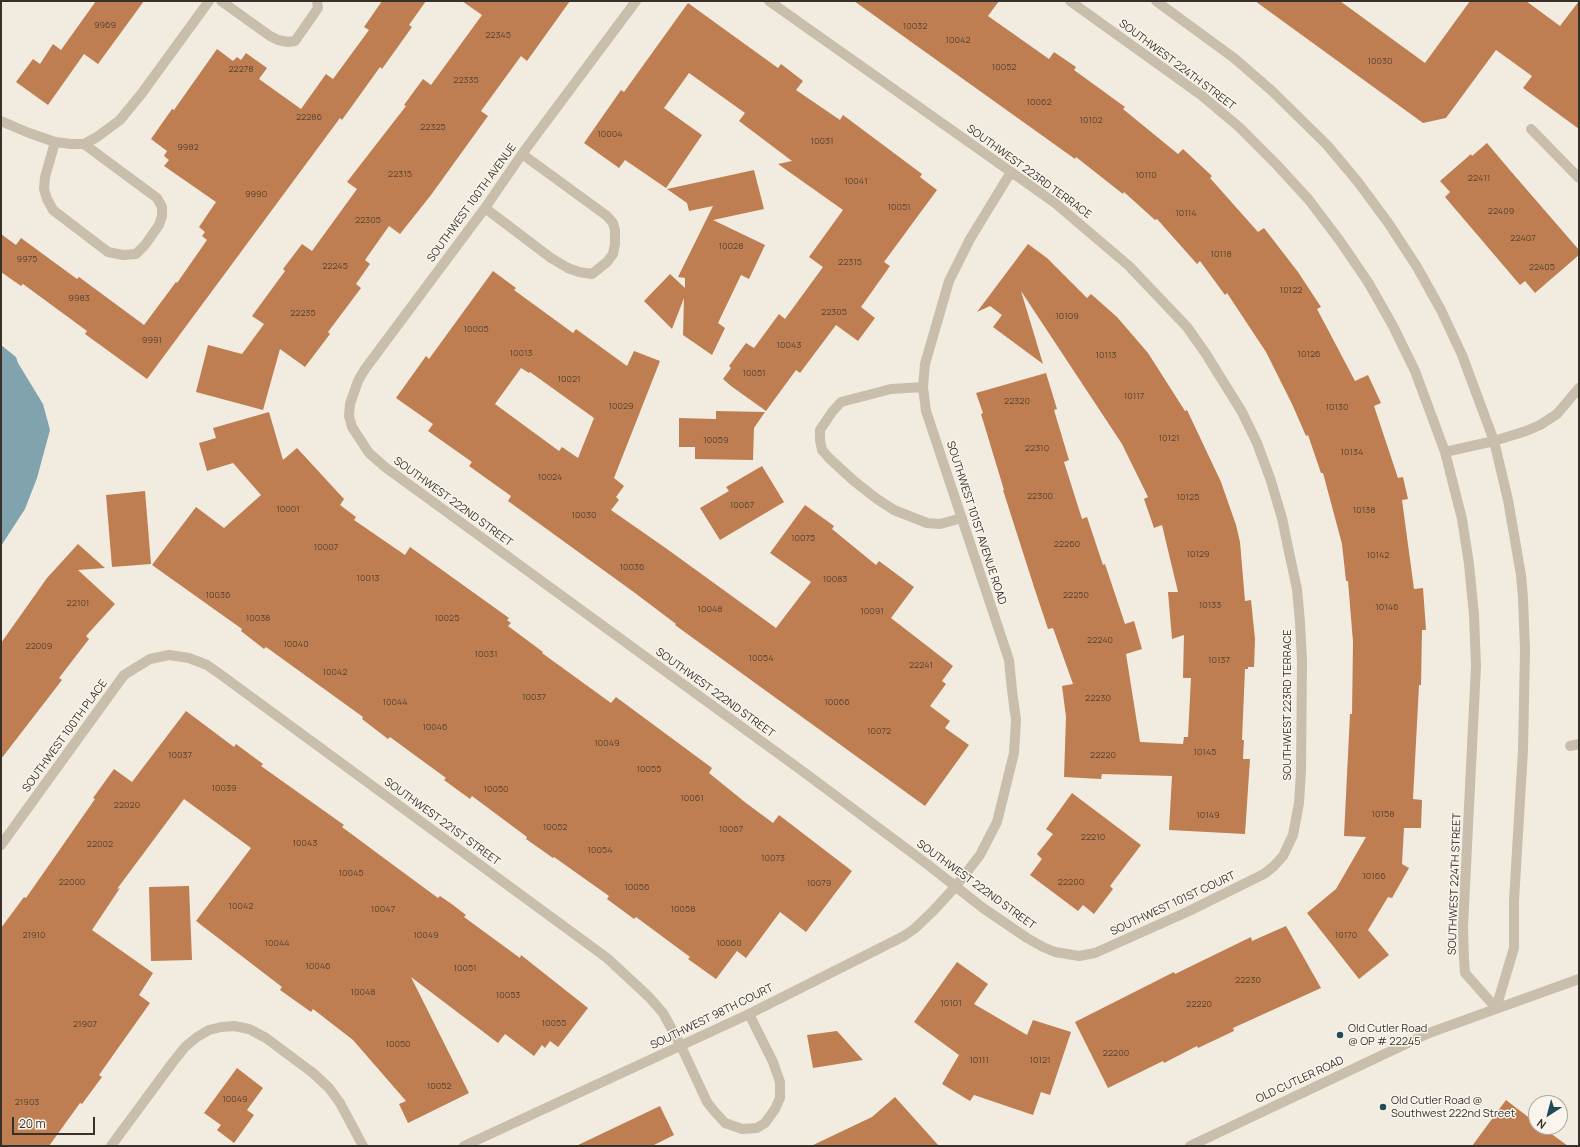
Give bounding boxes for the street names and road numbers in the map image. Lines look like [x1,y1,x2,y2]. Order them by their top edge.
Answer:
street label: SOUTHWEST 224TH STREET [1116,17,1238,113]
street label: SOUTHWEST 223RD TERRACE [964,122,1094,222]
street label: SOUTHWEST 100TH AVENUE [425,141,519,265]
street label: SOUTHWEST 101ST AVENUE ROAD [943,440,1009,606]
street label: SOUTHWEST 222ND STREET [391,454,515,550]
street label: SOUTHWEST 223RD TERRACE [1281,629,1295,781]
street label: SOUTHWEST 222ND STREET [653,645,777,741]
street label: SOUTHWEST 100TH PLACE [20,677,110,795]
street label: SOUTHWEST 221ST STREET [381,775,503,869]
street label: SOUTHWEST 224TH STREET [1446,813,1464,955]
street label: SOUTHWEST 222ND STREET [914,837,1038,933]
street label: SOUTHWEST 101ST COURT [1108,869,1238,939]
street label: SOUTHWEST 98TH COURT [648,981,776,1053]
street label: OLD CUTLER ROAD [1254,1054,1346,1106]

